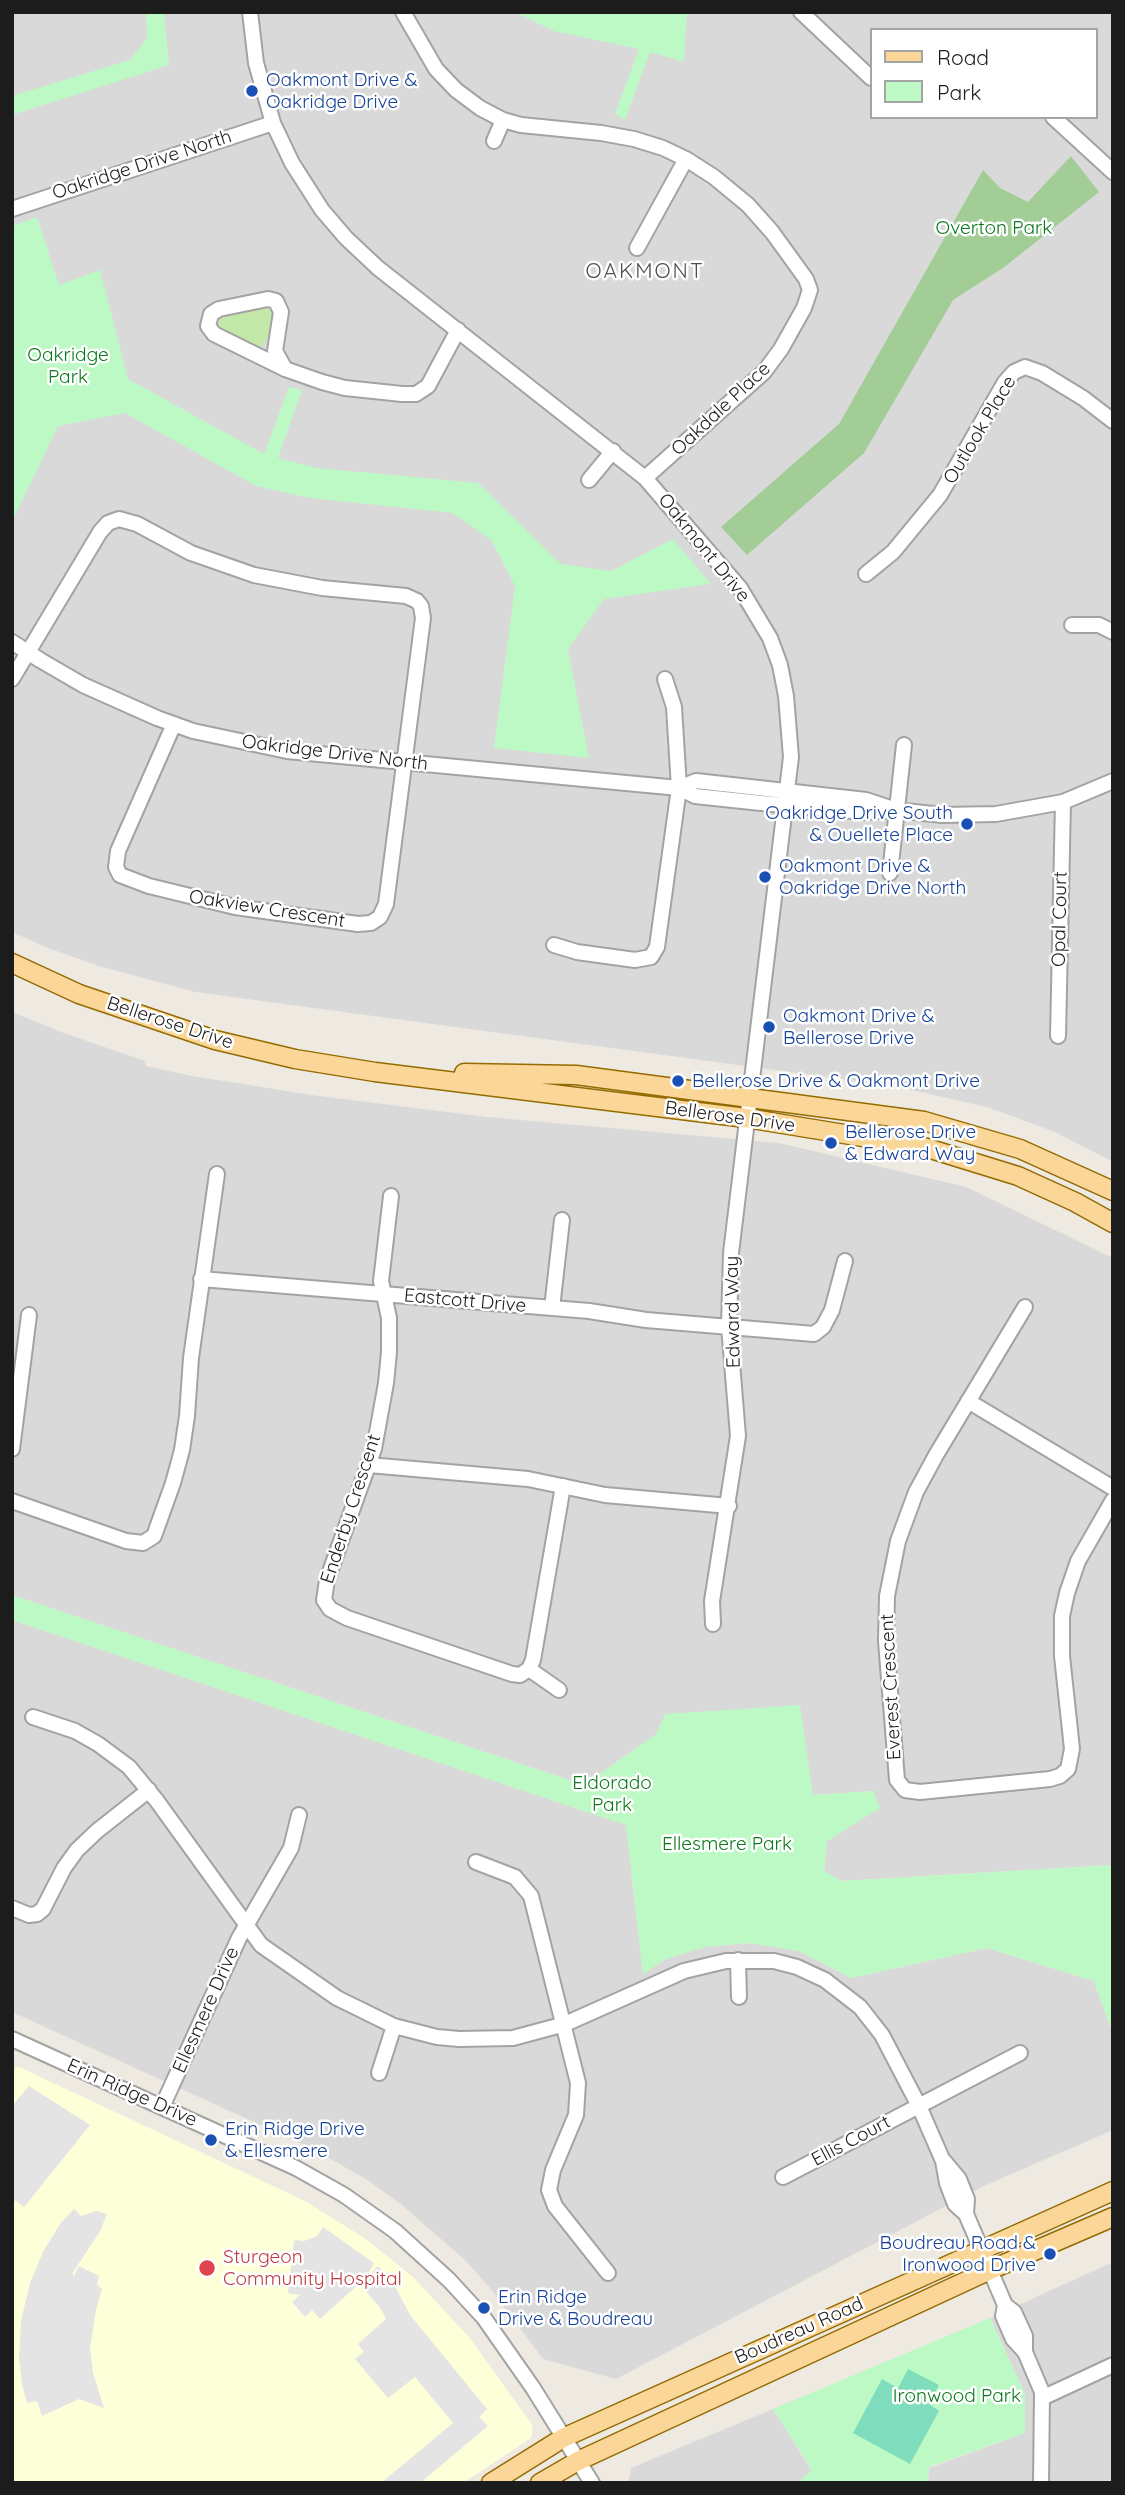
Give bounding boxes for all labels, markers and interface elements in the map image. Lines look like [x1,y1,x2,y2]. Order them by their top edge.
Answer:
legend [870,28,1097,119]
text: Road [937,44,989,70]
place label: Oakmont Drive & Oakridge Drive [266,69,417,113]
text: Park [937,79,981,105]
marker: Oakmont Drive & Oakridge Drive [244,83,260,99]
street label: Oakridge Drive North [49,125,235,205]
park label: Overton Park [936,217,1052,239]
district label: OAKMONT [586,259,704,285]
park label: Oakridge Park [27,344,109,388]
street label: Oakdale Place [667,357,775,461]
street label: Outlook Place [939,372,1021,488]
street label: Oakmont Drive [653,489,755,607]
street label: Oakridge Drive North [241,730,429,776]
place label: Oakridge Drive South & Ouellete Place [765,802,953,846]
marker: Oakridge Drive South & Ouellete Place [959,816,975,832]
place label: Oakmont Drive & Oakridge Drive North [779,855,966,899]
marker: Oakmont Drive & Oakridge Drive North [757,869,773,885]
street label: Opal Court [1048,871,1072,967]
street label: Oakview Crescent [187,885,347,933]
street label: Bellerose Drive [104,992,236,1054]
place label: Oakmont Drive & Bellerose Drive [783,1005,934,1049]
marker: Oakmont Drive & Bellerose Drive [761,1019,777,1035]
place label: Bellerose Drive & Oakmont Drive [692,1070,980,1092]
marker: Bellerose Drive & Oakmont Drive [670,1073,686,1089]
street label: Bellerose Drive [663,1097,797,1137]
place label: Bellerose Drive & Edward Way [845,1121,976,1165]
marker: Bellerose Drive & Edward Way [823,1135,839,1151]
street label: Edward Way [721,1256,745,1368]
street label: Eastcott Drive [403,1284,527,1318]
street label: Enderby Crescent [316,1431,386,1587]
street label: Everest Crescent [876,1613,906,1761]
park label: Eldorado Park [572,1772,652,1816]
park label: Ellesmere Park [662,1833,792,1855]
street label: Ellesmere Drive [168,1943,244,2077]
street label: Erin Ridge Drive [64,2054,200,2132]
street label: Ellis Court [808,2111,894,2171]
place label: Erin Ridge Drive & Ellesmere [225,2118,365,2162]
marker: Erin Ridge Drive & Ellesmere [203,2132,219,2148]
place label: Boudreau Road & Ironwood Drive [880,2232,1036,2276]
place label: Sturgeon Community Hospital [223,2246,402,2290]
marker: Boudreau Road & Ironwood Drive [1042,2246,1058,2262]
marker: Sturgeon Community Hospital [197,2258,217,2278]
place label: Erin Ridge Drive & Boudreau [498,2286,653,2330]
street label: Boudreau Road [731,2292,867,2370]
marker: Erin Ridge Drive & Boudreau [476,2300,492,2316]
park label: Ironwood Park [893,2385,1021,2407]

